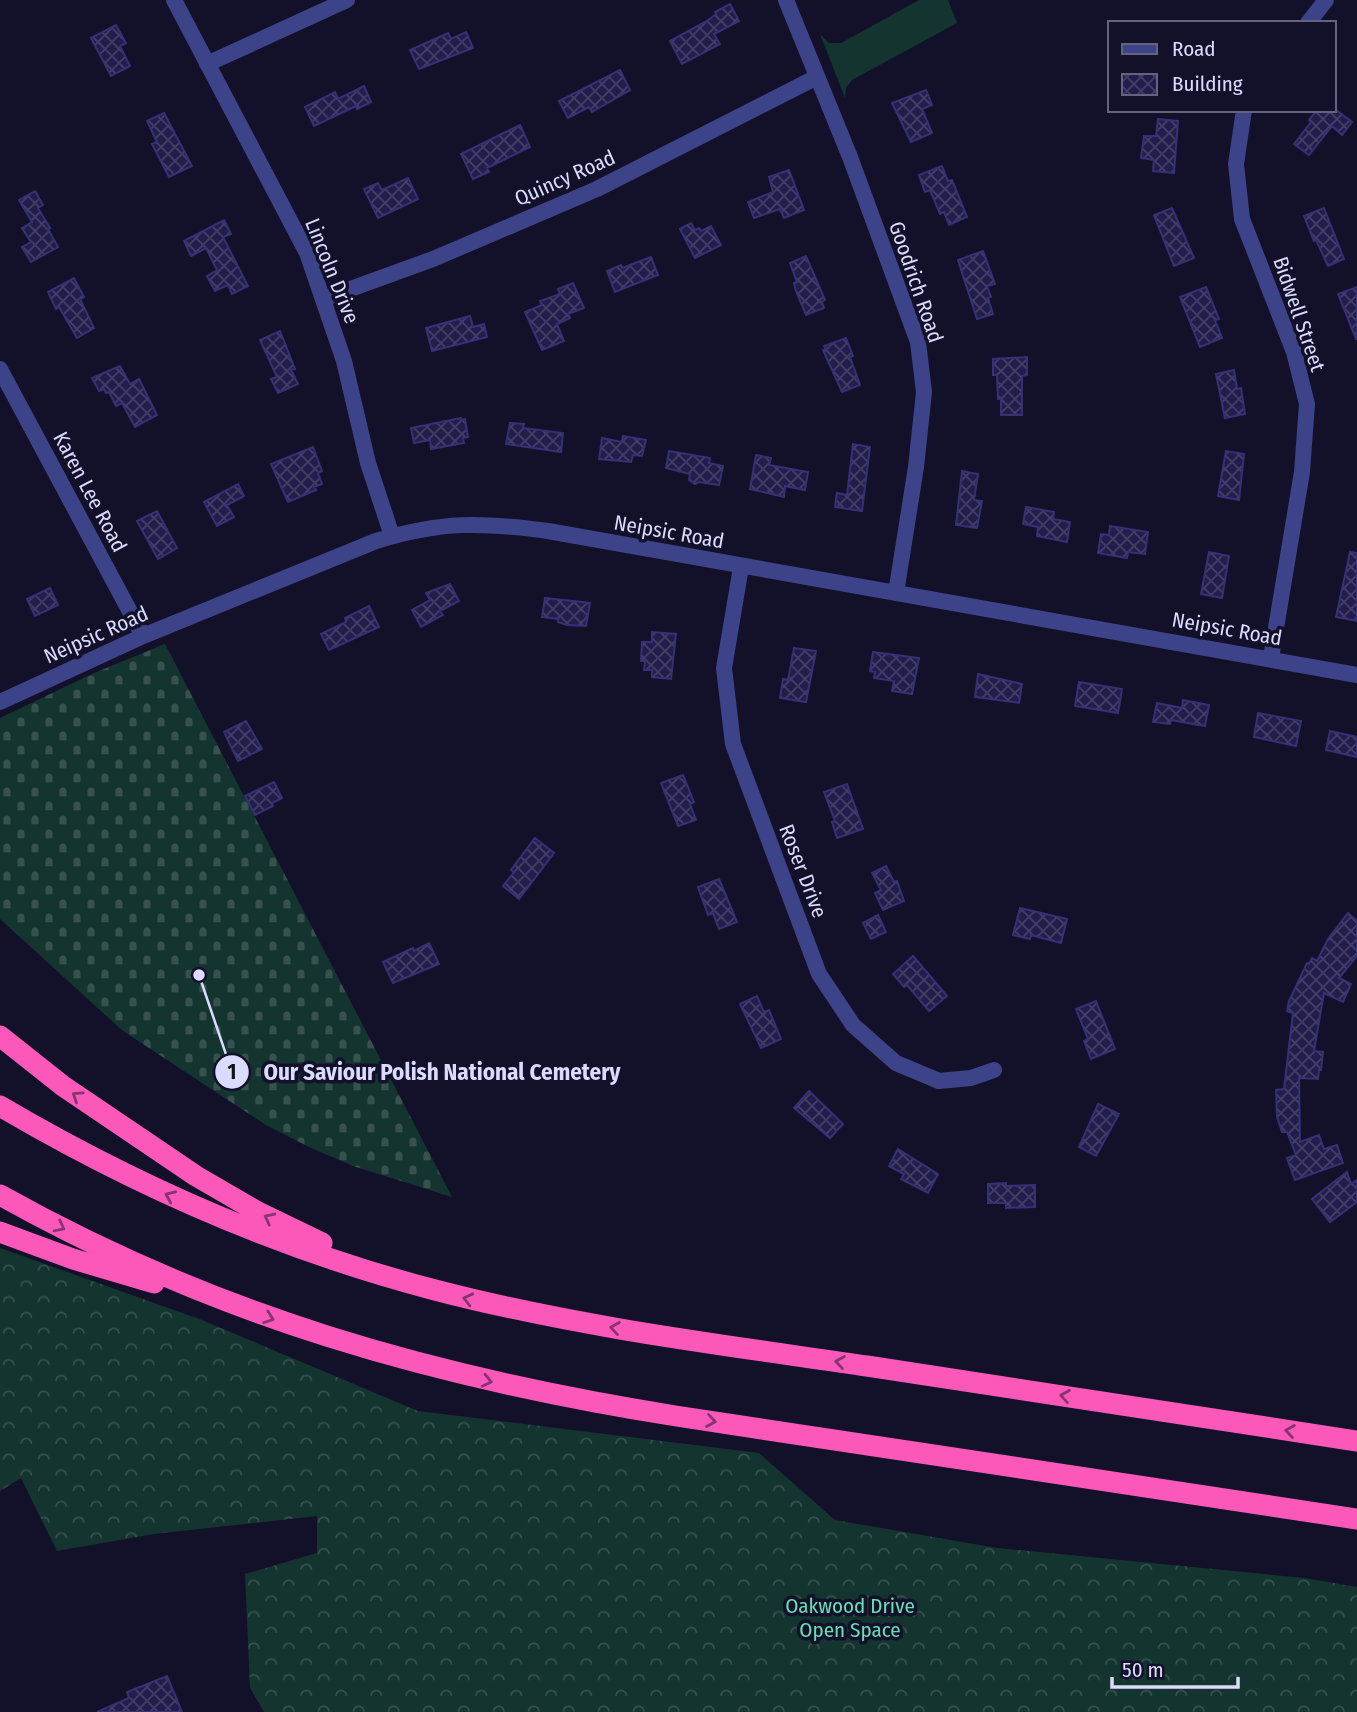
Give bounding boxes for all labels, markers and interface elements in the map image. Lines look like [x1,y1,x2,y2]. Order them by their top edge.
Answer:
legend [1108,21,1336,112]
text: Road [1172,36,1216,62]
text: Building [1172,71,1243,97]
street label: Quincy Road [511,144,619,212]
street label: Lincoln Drive [299,215,365,327]
street label: Goodrich Road [883,218,949,346]
street label: Bidwell Street [1267,253,1331,375]
street label: Karen Lee Road [47,427,133,557]
street label: Neipsic Road [612,510,726,554]
street label: Neipsic Road [40,600,152,670]
street label: Neipsic Road [1170,607,1284,651]
street label: Roser Drive [773,820,833,922]
callout: Our Saviour Polish National Cemetery [215,1050,635,1094]
text: Our Saviour Polish National Cemetery [263,1058,622,1086]
text: 1 [228,1059,236,1085]
one-way arrow [72,1092,85,1104]
one-way arrow [165,1190,177,1204]
one-way arrow [264,1212,276,1226]
one-way arrow [53,1219,65,1233]
one-way arrow [462,1293,474,1307]
one-way arrow [262,1309,274,1323]
one-way arrow [609,1321,621,1336]
one-way arrow [834,1355,846,1370]
one-way arrow [481,1373,493,1387]
one-way arrow [1059,1389,1070,1404]
one-way arrow [705,1413,717,1428]
one-way arrow [1284,1423,1295,1438]
park label: Oakwood Drive Open Space [785,1593,915,1643]
scale bar [1112,1646,1238,1690]
text: 50 m [1122,1657,1164,1683]

